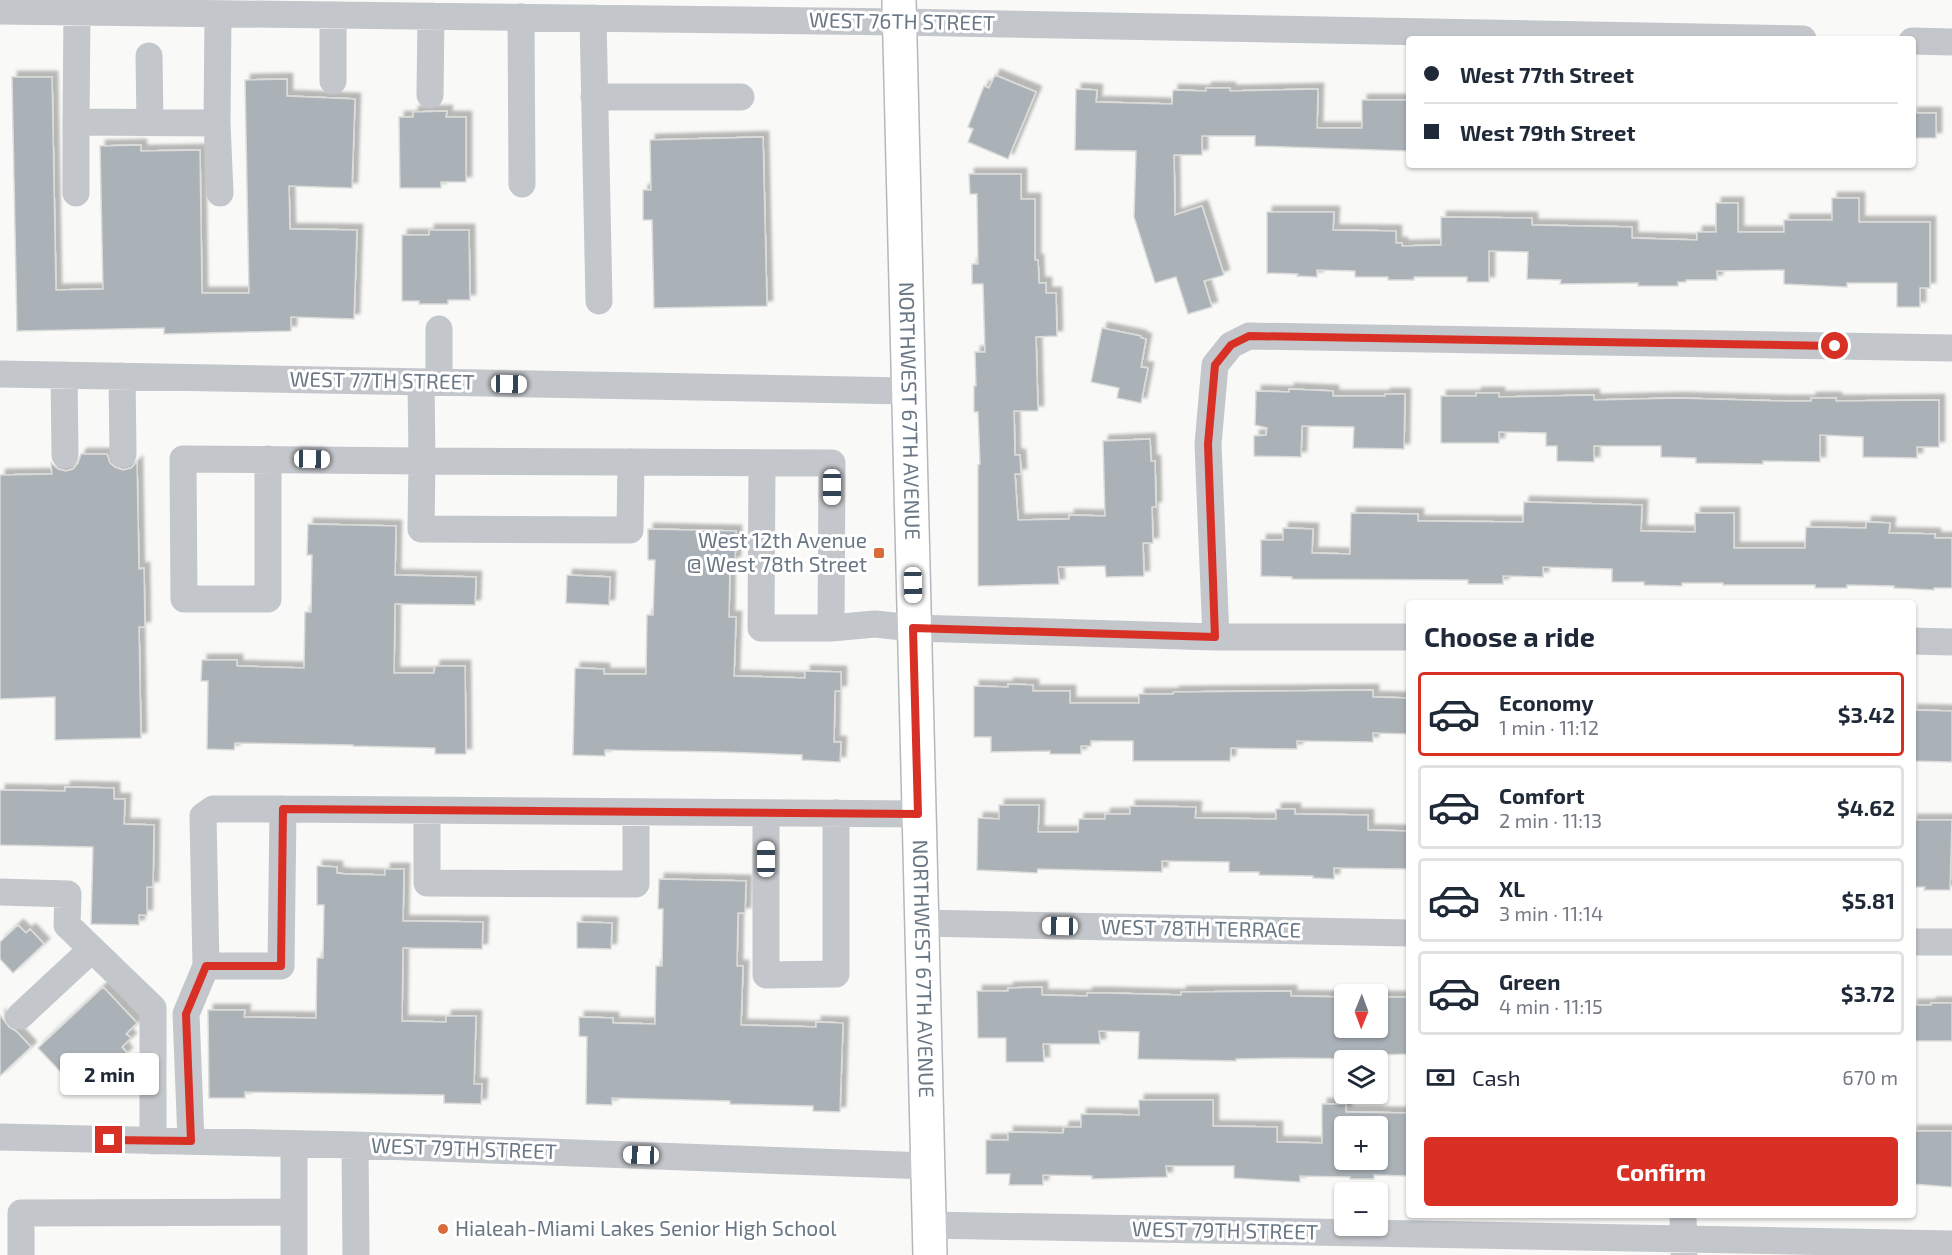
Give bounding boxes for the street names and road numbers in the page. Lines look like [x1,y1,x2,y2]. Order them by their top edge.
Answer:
street label: WEST 76TH STREET [809,6,995,35]
street label: NORTHWEST 67TH AVENUE [895,281,926,540]
street label: WEST 77TH STREET [289,365,475,394]
street label: NORTHWEST 67TH AVENUE [909,839,940,1098]
street label: WEST 78TH TERRACE [1101,913,1301,942]
street label: WEST 79TH STREET [371,1132,558,1163]
street label: WEST 79TH STREET [1132,1215,1318,1244]

